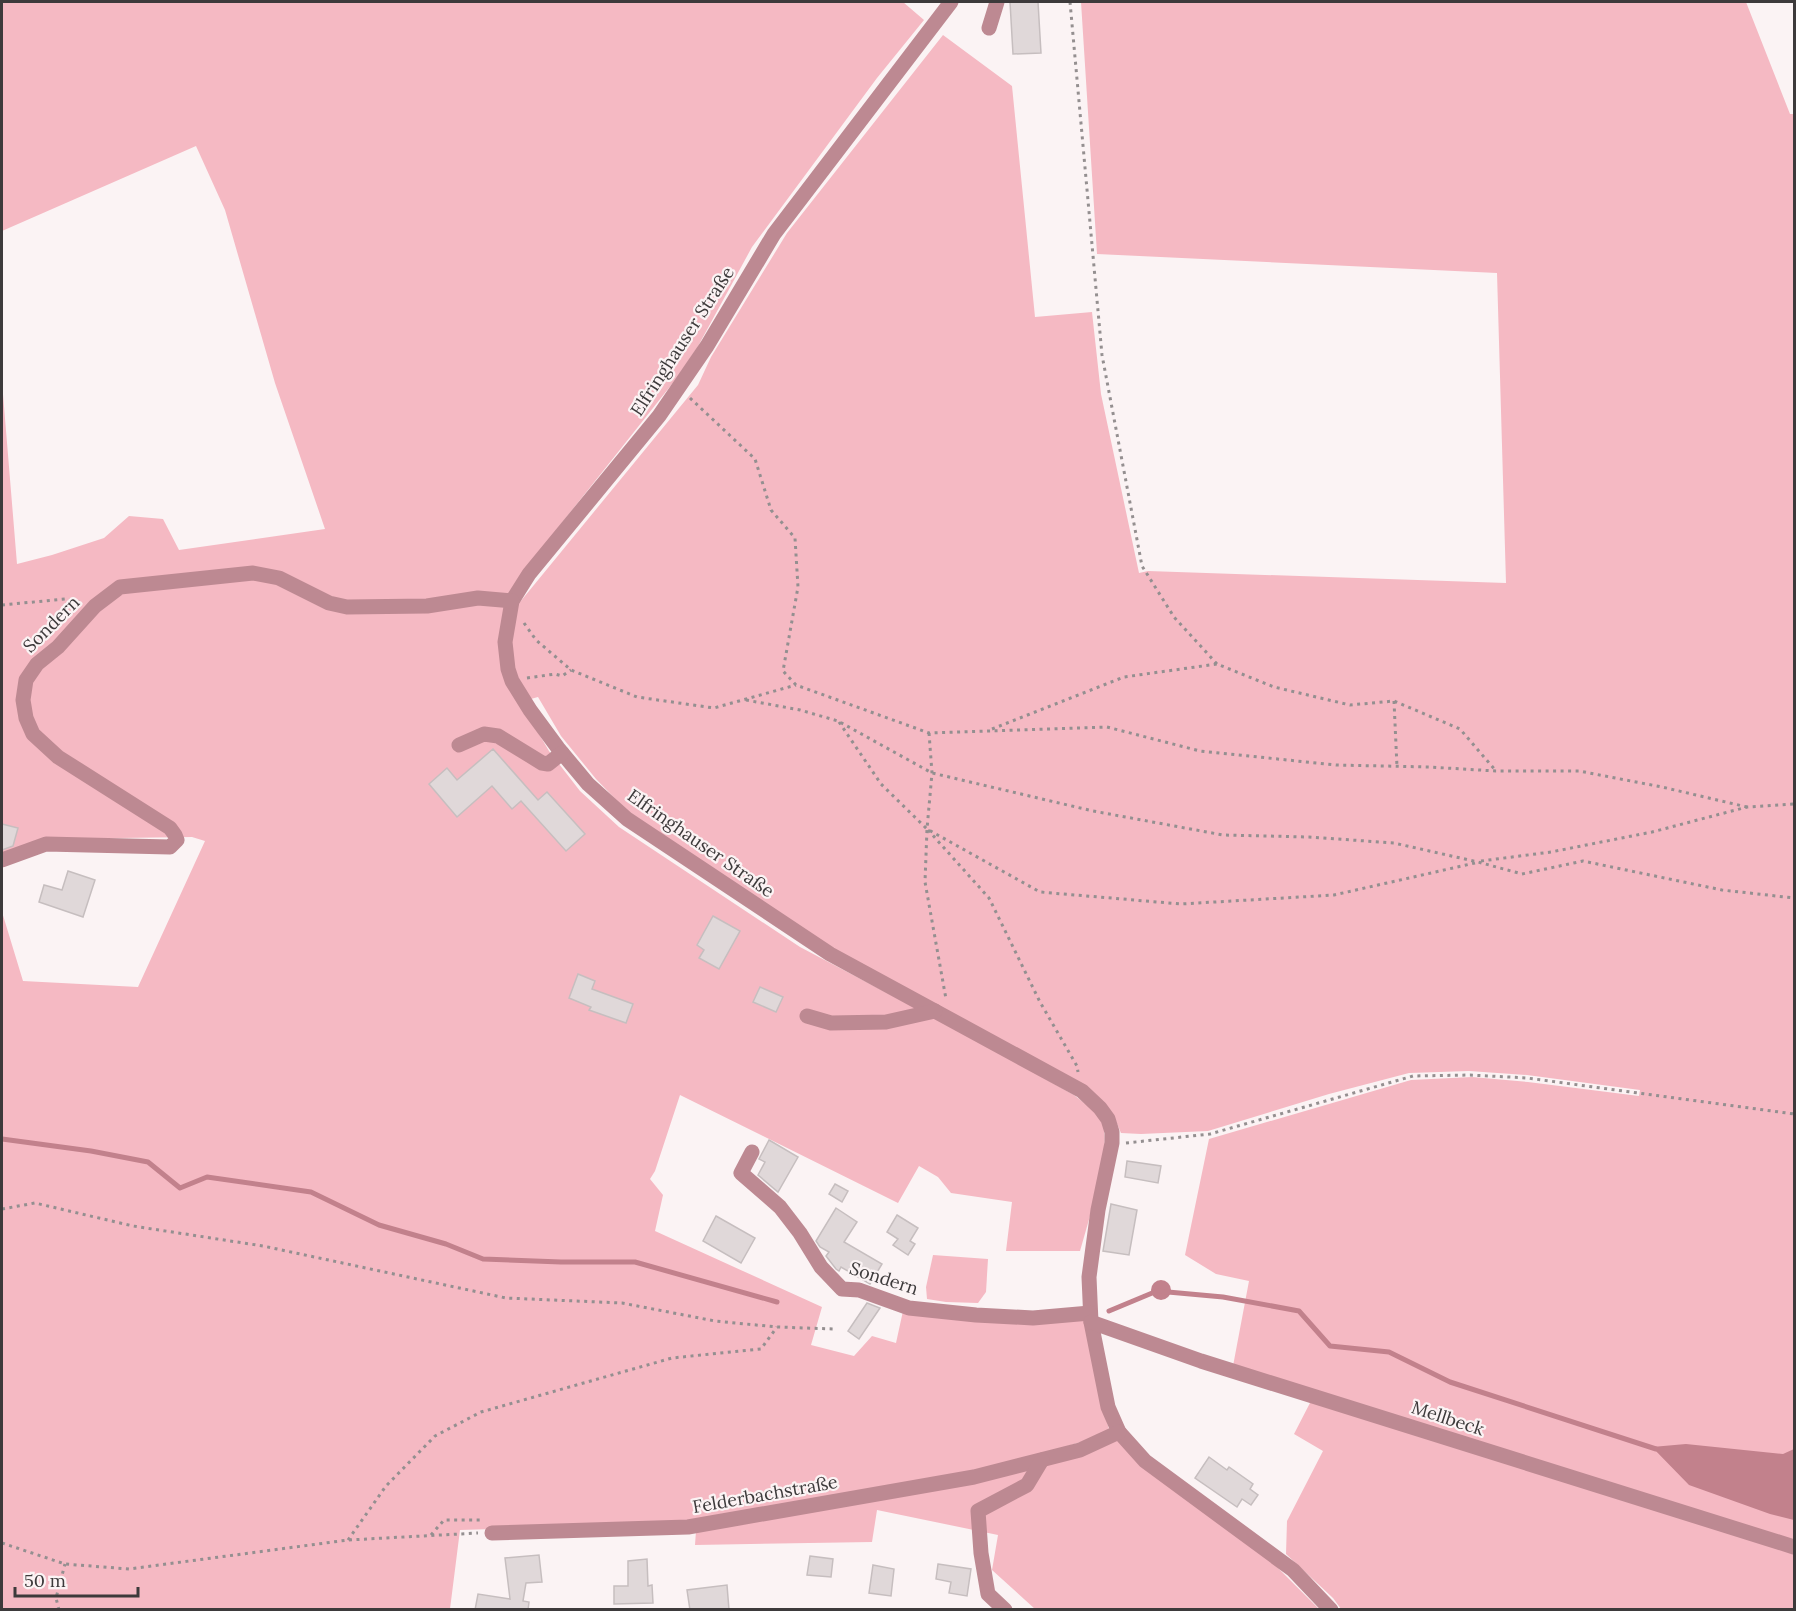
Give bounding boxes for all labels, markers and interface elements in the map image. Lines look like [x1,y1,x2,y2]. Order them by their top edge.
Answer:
street label: Elfringhauser Straße [625,262,739,420]
street label: Sondern [18,591,84,657]
street label: Elfringhauser Straße [623,784,779,902]
street label: Sondern [847,1256,921,1300]
street label: Mellbeck [1409,1395,1488,1441]
street label: Felderbachstraße [691,1470,840,1518]
scale bar [15,1560,138,1598]
text: 50 m [24,1569,66,1592]

